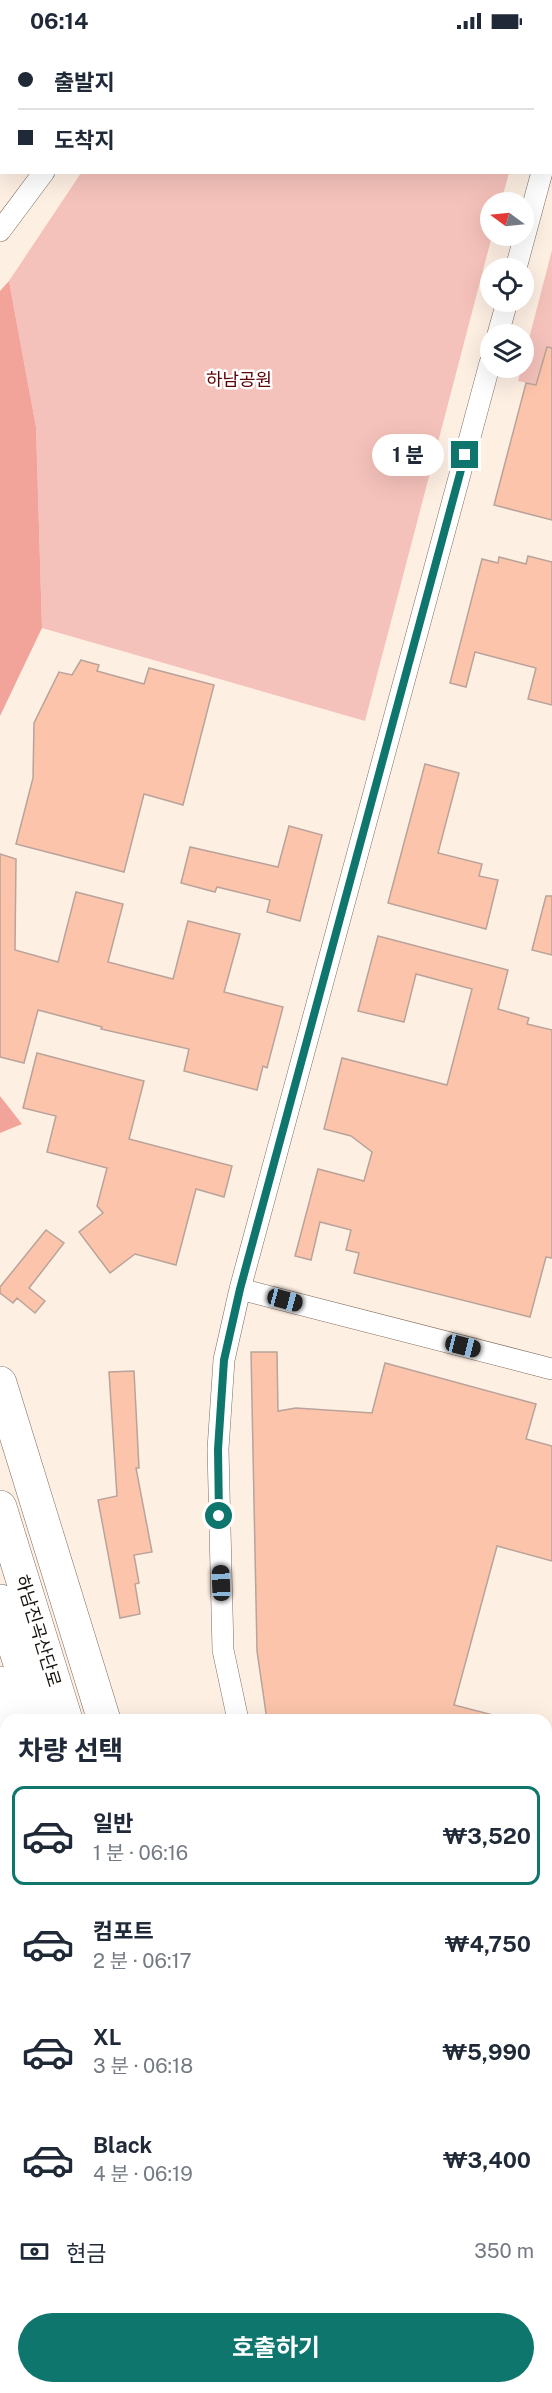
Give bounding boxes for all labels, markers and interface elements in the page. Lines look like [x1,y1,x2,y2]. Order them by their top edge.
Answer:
text: 06:14 [30,8,88,34]
text: 출발지 [54,69,115,95]
text: 도착지 [54,127,115,153]
north arrow [480,192,534,246]
map controls [480,192,534,378]
button: locate [480,258,534,312]
button: layers [480,324,534,378]
park label: 하남공원 [206,369,272,390]
callout: 1 분 [372,434,444,476]
route end [451,441,478,468]
text: 1 분 [392,443,424,467]
car [265,1287,305,1313]
car [443,1333,483,1359]
route start [205,1502,232,1529]
car [211,1565,231,1601]
street label: 하남진곡산단로 [11,1572,65,1689]
text: 차량 선택 [18,1734,123,1766]
icon: car [21,1809,75,1863]
text: 일반 [93,1810,133,1836]
text: ₩3,520 [443,1823,531,1849]
text: 1 분 · 06:16 [93,1841,188,1865]
icon: car [21,1917,75,1971]
text: 컴포트 [93,1918,154,1944]
text: ₩4,750 [445,1931,531,1957]
text: 2 분 · 06:17 [93,1949,192,1973]
text: XL [93,2024,121,2050]
icon: car [21,2025,75,2079]
text: ₩5,990 [442,2039,531,2065]
text: 3 분 · 06:18 [93,2054,193,2078]
text: Black [93,2132,152,2158]
icon: car [21,2133,75,2187]
text: ₩3,400 [443,2147,531,2173]
text: 4 분 · 06:19 [93,2162,193,2186]
icon: cash [18,2235,51,2268]
text: 350 m [474,2239,534,2263]
text: 현금 [66,2240,106,2266]
button: 호출하기 [18,2313,534,2382]

